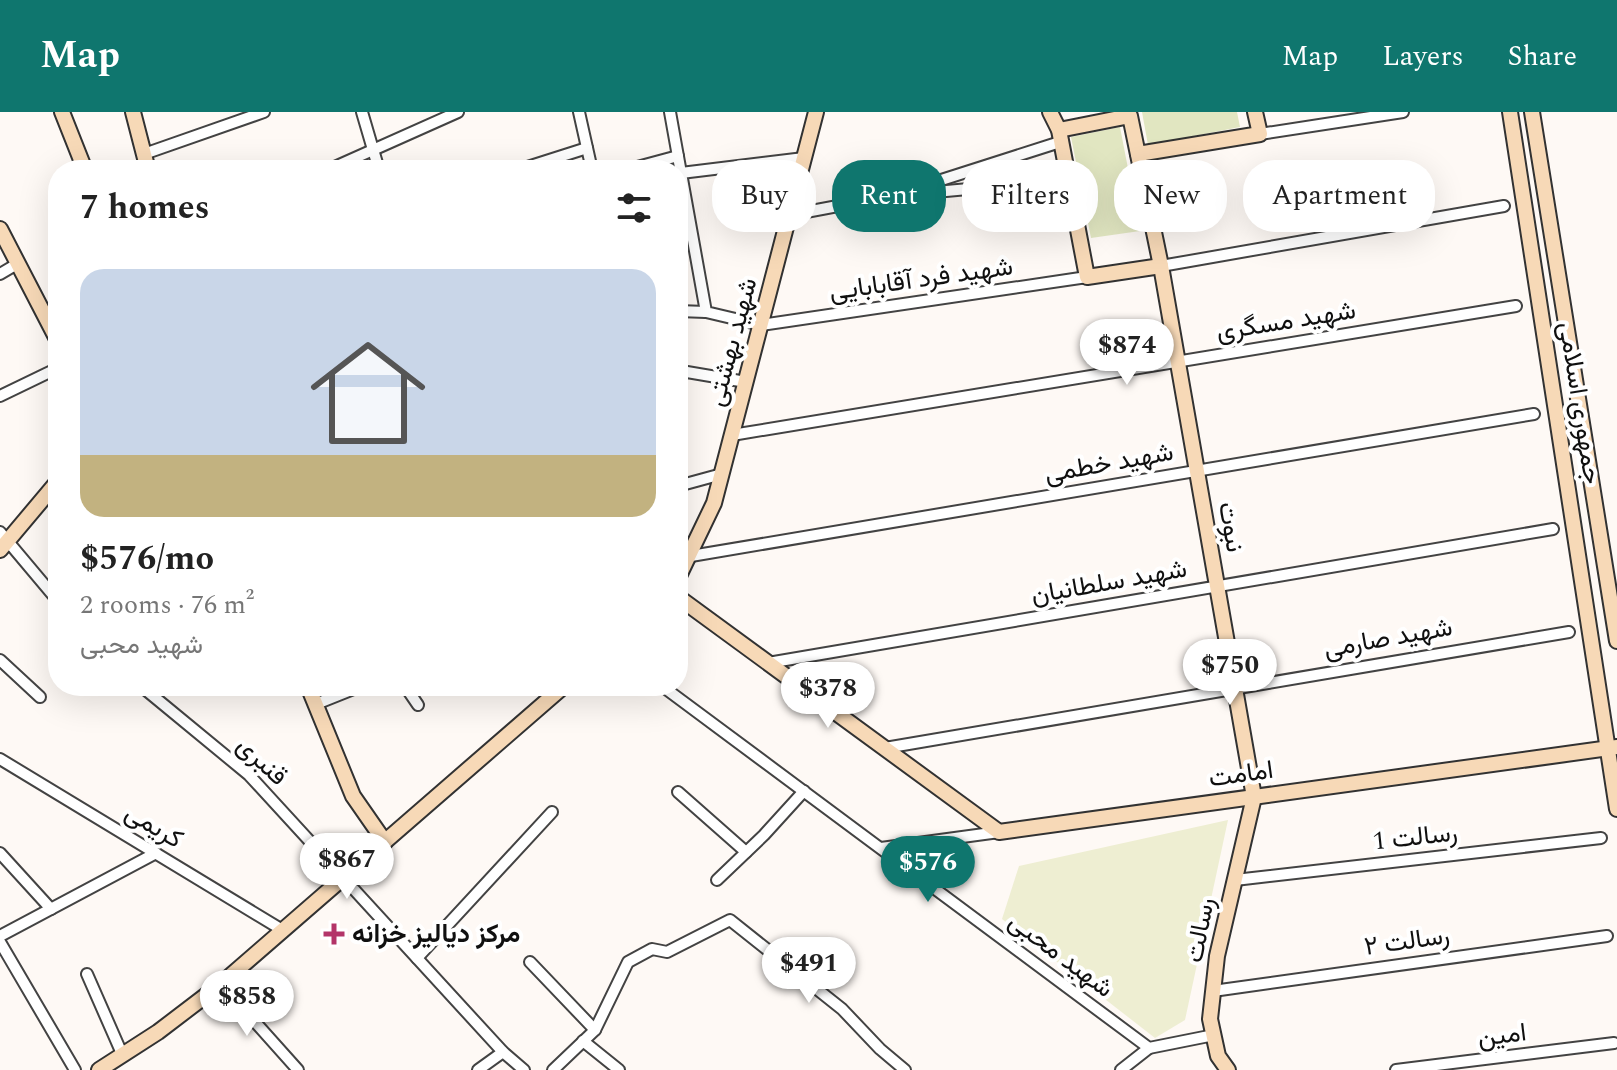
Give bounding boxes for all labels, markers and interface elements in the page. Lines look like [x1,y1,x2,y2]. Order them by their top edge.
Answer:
text: Map [40,27,120,85]
text: Map [1282,35,1338,78]
text: Layers [1382,35,1464,78]
text: Share [1508,35,1577,78]
chip: Buy [712,160,816,232]
chip: Rent [832,160,946,232]
chip: Filters [962,160,1098,232]
chip: New [1114,160,1227,232]
chip: Apartment [1243,160,1435,232]
text: 7 homes [80,182,210,234]
icon: filters [612,186,656,230]
street label: شهید فرد آقابابایی [827,246,1015,312]
street label: شهید بهشتی [696,273,768,411]
street label: شهید مسگری [1213,290,1359,352]
pin: $874 [1080,319,1174,387]
street label: جمهوری اسلامی [1547,319,1613,487]
icon: home [296,321,440,465]
text: $874 [1098,325,1156,365]
street label: شهید خطمی [1041,432,1177,494]
street label: نبوت [1207,499,1255,555]
text: $576/mo [80,533,214,585]
street label: شهید سلطانیان [1028,549,1190,615]
text: 2 rooms · 76 m² [80,585,254,625]
street label: شهید صارمی [1321,607,1455,669]
text: شهید محبی [80,625,203,665]
pin: $750 [1183,639,1277,707]
text: $750 [1201,645,1259,685]
pin: $378 [781,662,875,730]
text: $378 [799,668,857,708]
street label: قنبری [227,727,297,795]
street label: امامت [1206,750,1276,798]
street label: کریمی [117,793,191,859]
street label: رسالت 1 [1370,813,1460,861]
pin: $867 [300,833,394,901]
pin: $576 [881,836,975,904]
text: $867 [318,839,376,879]
text: $576 [899,842,957,882]
street label: رسالت [1174,894,1226,966]
street label: شهید محبی [1000,902,1122,1008]
place label: مرکز دیالیز خزانه [352,914,520,954]
street label: رسالت ۲ [1362,915,1452,967]
marker: مرکز دیالیز خزانه [323,923,345,945]
pin: $491 [762,937,856,1005]
text: $491 [780,943,838,983]
pin: $858 [200,970,294,1038]
text: $858 [218,976,276,1016]
street label: امین [1475,1012,1529,1058]

